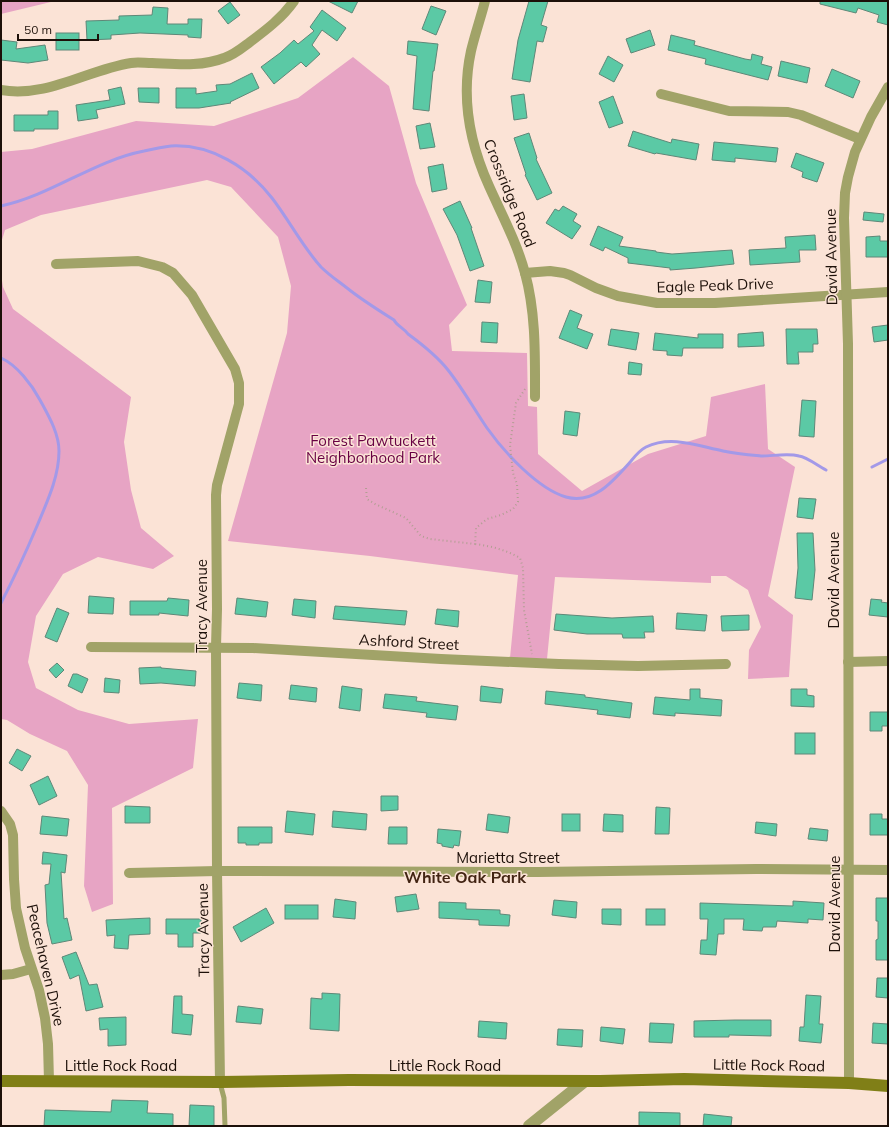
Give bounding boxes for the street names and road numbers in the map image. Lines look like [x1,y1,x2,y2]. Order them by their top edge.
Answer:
street label: Crossridge Road [480,136,540,250]
street label: David Avenue [821,208,841,306]
street label: Eagle Peak Drive [656,273,774,297]
street label: David Avenue [824,532,843,628]
street label: Tracy Avenue [192,559,211,653]
street label: Ashford Street [358,630,460,654]
street label: Marietta Street [456,848,560,867]
street label: David Avenue [825,856,844,952]
street label: Tracy Avenue [193,883,213,977]
street label: Peacehaven Drive [23,902,69,1028]
street label: Little Rock Road [713,1055,825,1075]
street label: Little Rock Road [65,1056,177,1075]
street label: Little Rock Road [389,1056,501,1075]

